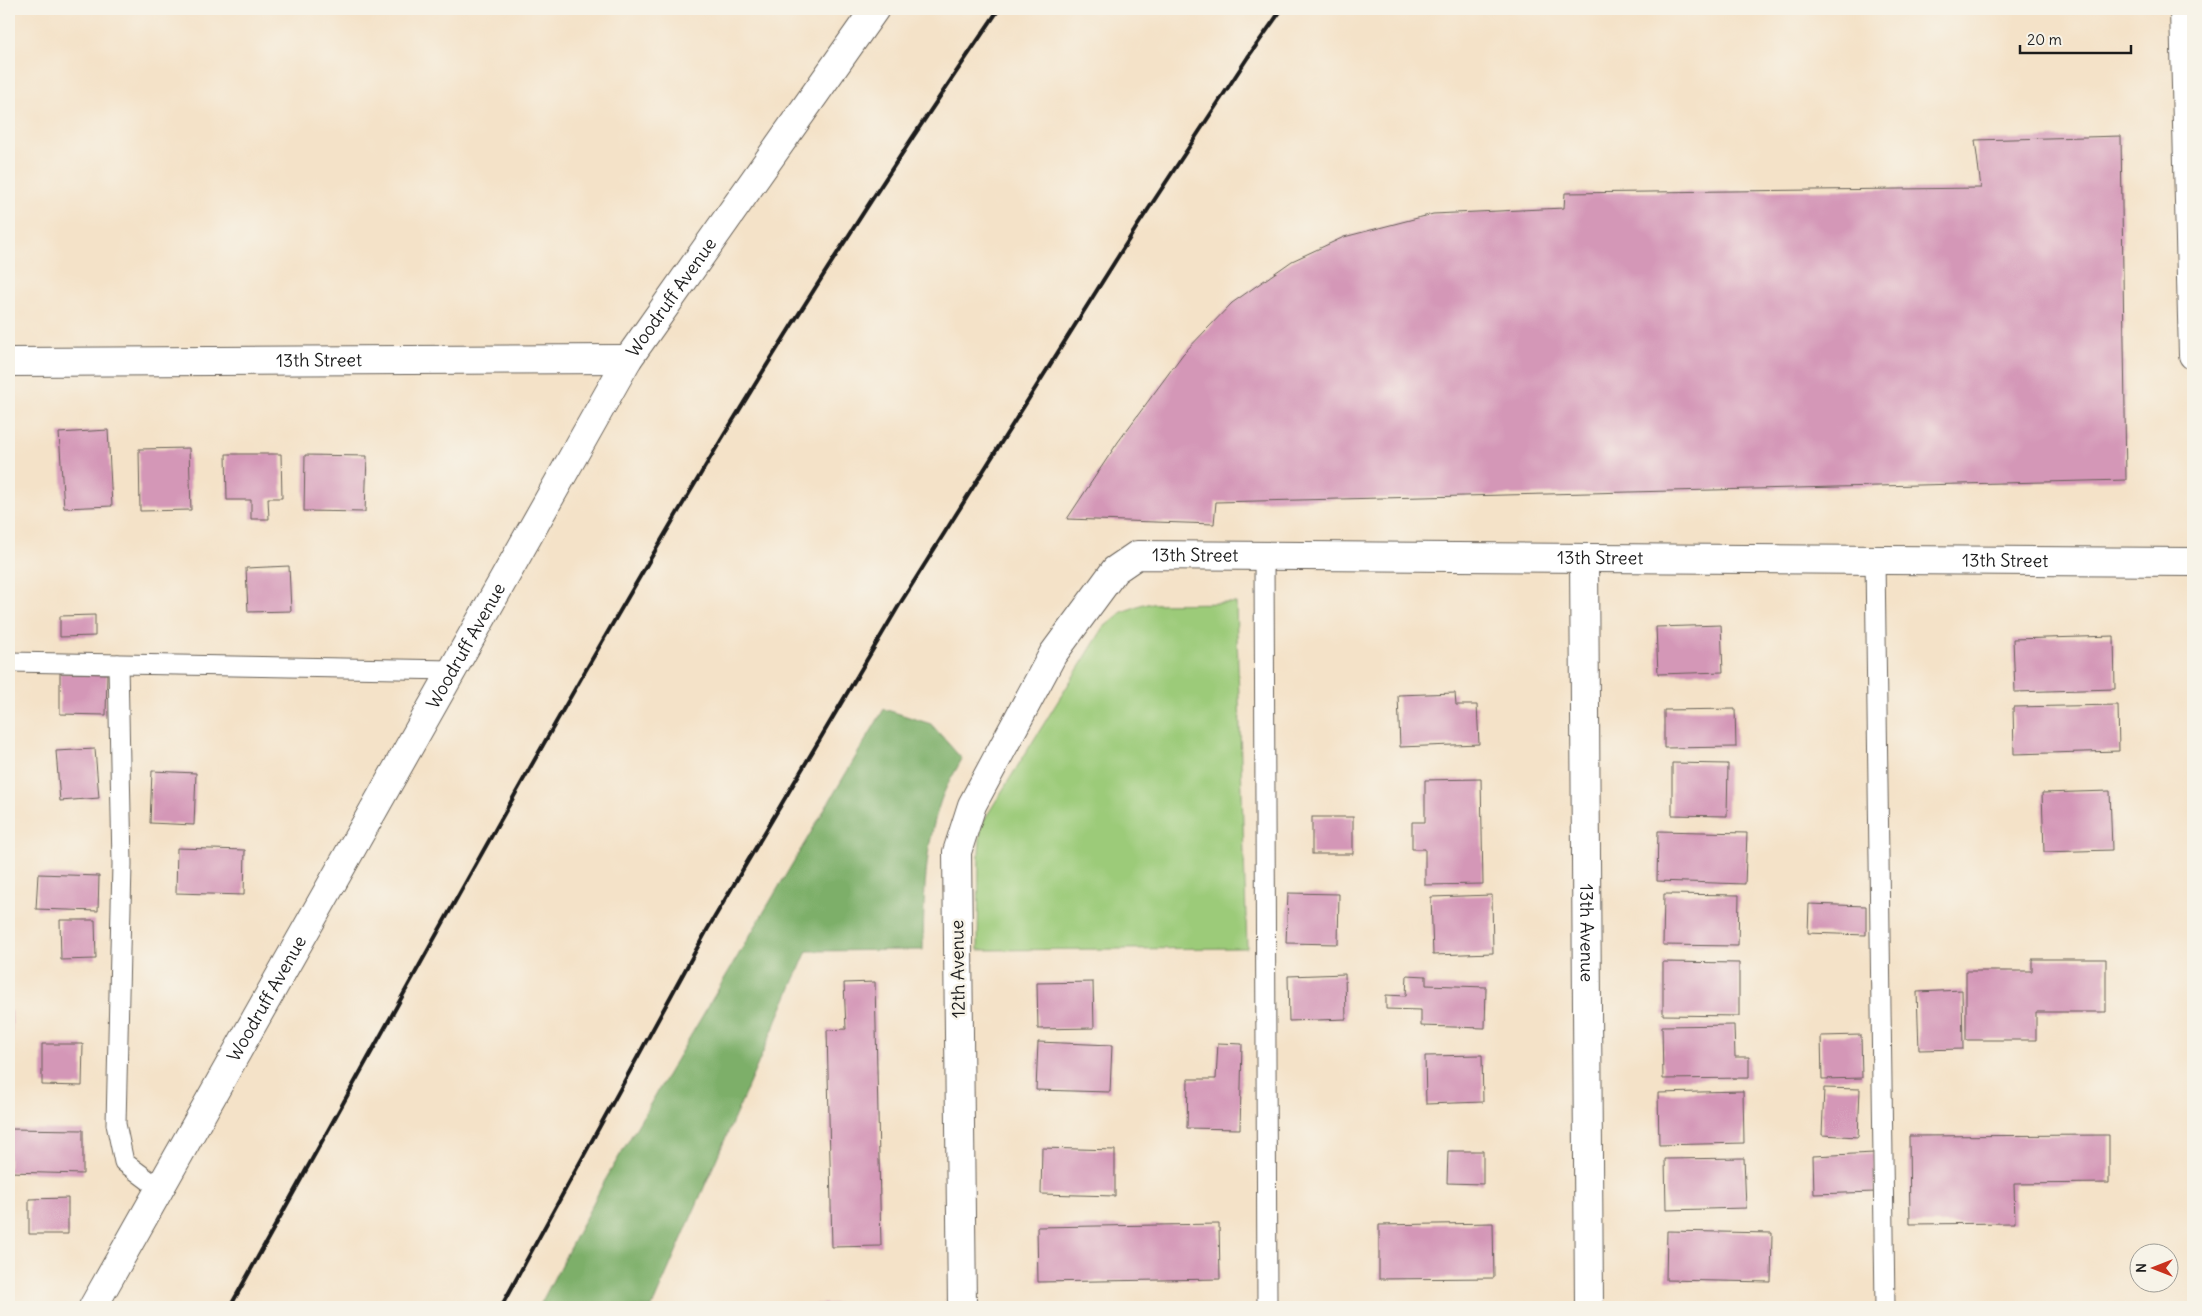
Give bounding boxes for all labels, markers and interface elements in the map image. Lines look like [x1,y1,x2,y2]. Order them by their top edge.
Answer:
scale bar [2020,22,2131,54]
text: 20 m [2027,30,2062,49]
street label: Woodruff Avenue [621,233,721,361]
street label: 13th Street [276,348,362,372]
street label: 13th Street [1152,543,1238,567]
street label: 13th Street [1557,546,1643,569]
street label: 13th Street [1962,548,2048,572]
street label: Woodruff Avenue [421,579,510,713]
street label: 13th Avenue [1575,884,1599,982]
street label: 12th Avenue [945,920,970,1018]
street label: Woodruff Avenue [222,931,311,1065]
north arrow [2130,1244,2180,1294]
text: N [2132,1263,2150,1273]

